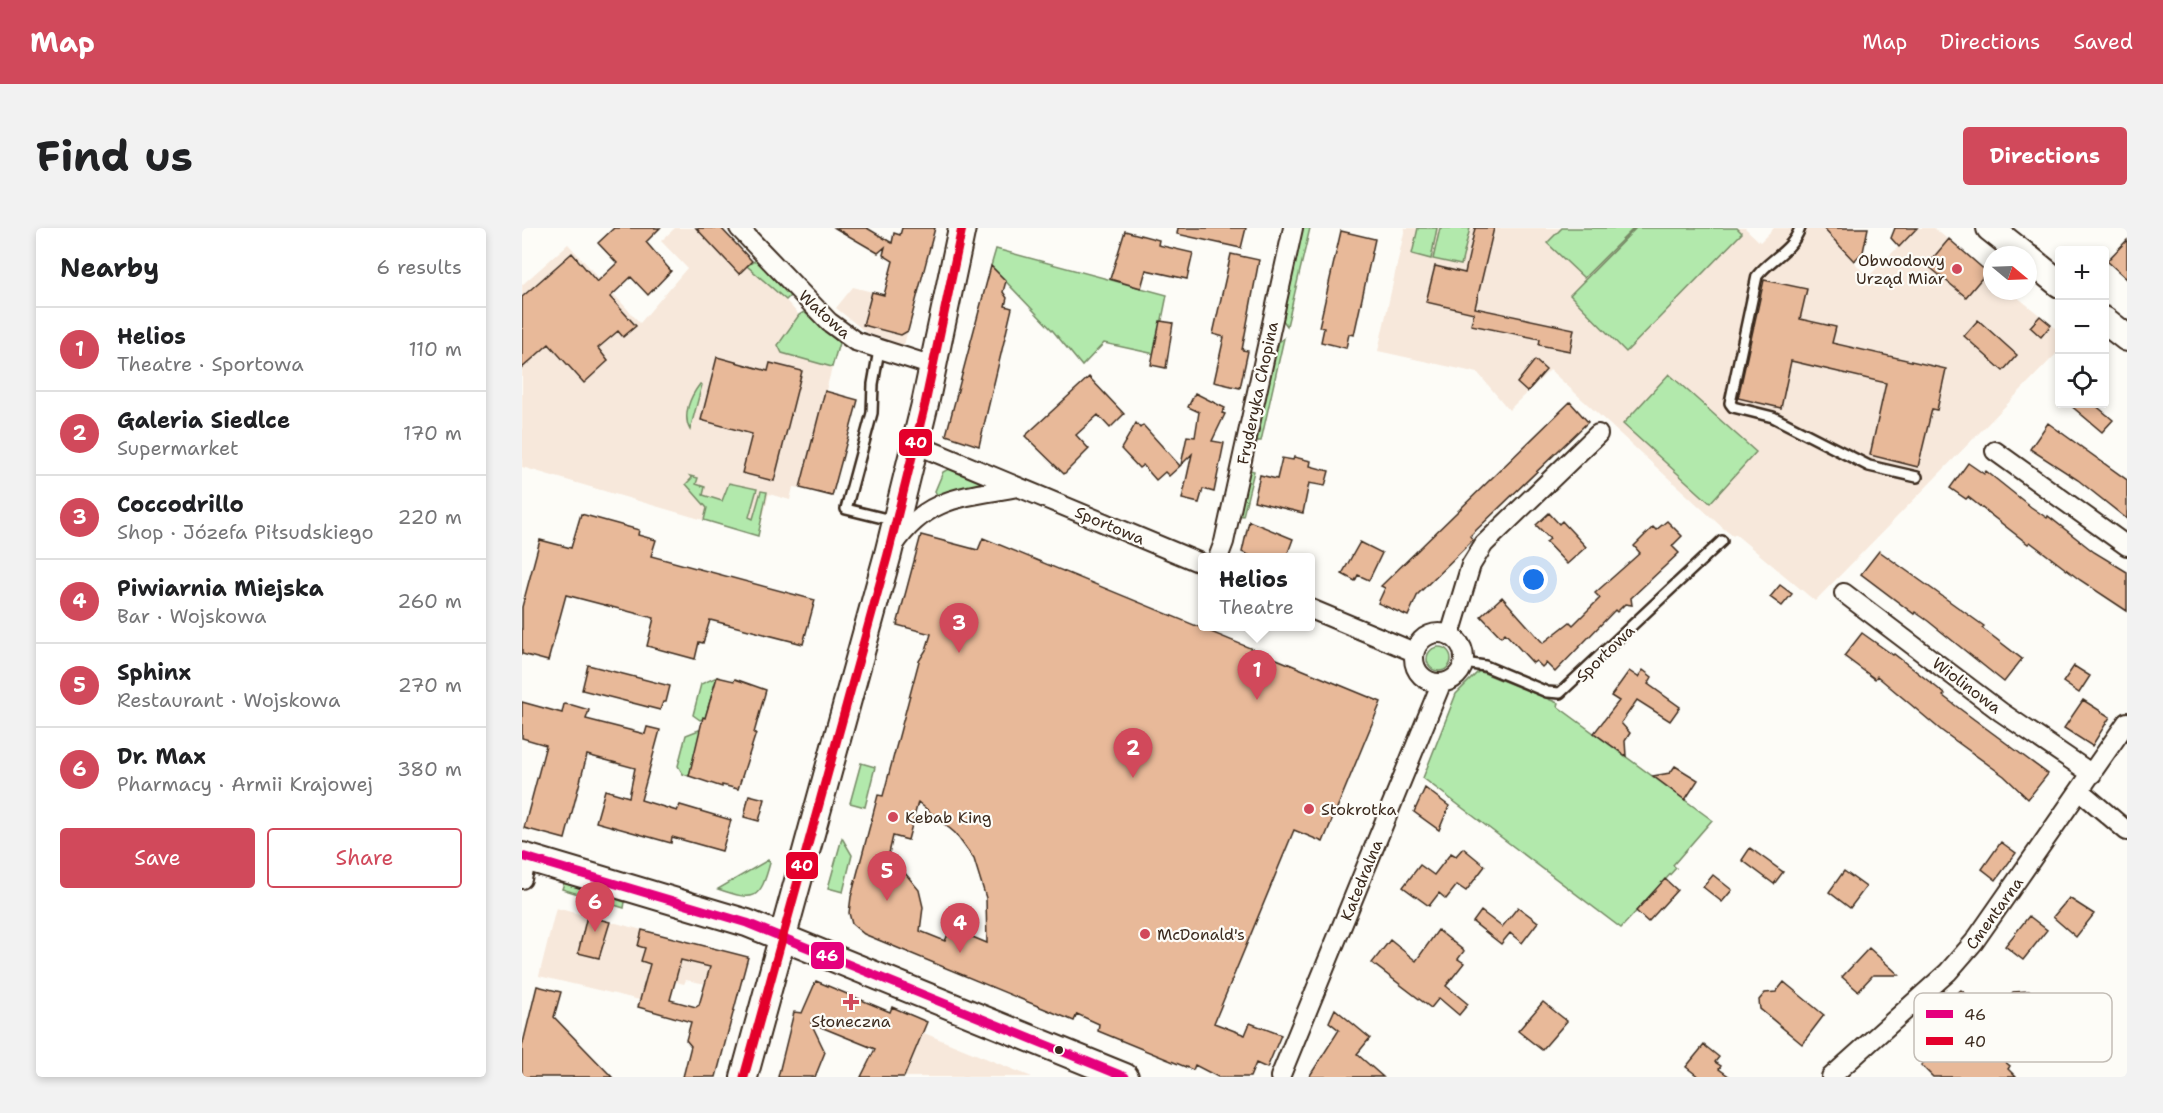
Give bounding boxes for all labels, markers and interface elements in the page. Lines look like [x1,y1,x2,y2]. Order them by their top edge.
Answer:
text: Map [30,23,95,61]
text: Map [1862,28,1907,56]
text: Directions [1940,28,2040,56]
text: Saved [2073,28,2133,56]
button: Directions [1963,127,2127,185]
text: Find us [36,128,193,184]
north arrow [1983,246,2037,300]
map controls [2055,246,2109,408]
button: + [2055,246,2109,300]
text: Nearby [60,250,159,285]
place label: Obwodowy Urząd Miar [1856,250,1945,289]
text: 6 results [376,254,462,280]
marker: Obwodowy Urząd Miar [1950,262,1964,276]
street label: Wałowa [794,285,855,343]
button: − [2055,300,2109,354]
street label: Fryderyka Chopina [1232,320,1283,466]
text: Helios [117,322,186,351]
text: 1 [75,336,84,362]
text: 110 m [408,336,462,362]
text: Theatre · Sportowa [117,351,304,377]
button: locate [2055,354,2109,408]
text: Galeria Siedlce [117,406,290,435]
text: 2 [73,420,87,446]
text: 170 m [403,420,462,446]
line badge: 40 [898,428,933,457]
text: 40 [905,432,927,453]
text: Supermarket [117,435,239,461]
text: Coccodrillo [117,490,244,519]
street label: Sportowa [1072,501,1148,550]
text: 3 [73,504,87,530]
text: 220 m [398,504,462,530]
text: Shop · Józefa Piłsudskiego [117,519,374,545]
popup [1198,553,1315,631]
text: Helios [1219,565,1288,594]
your location [1519,565,1548,594]
text: Piwiarnia Miejska [117,574,324,603]
text: 4 [73,588,87,614]
text: 260 m [397,588,462,614]
text: Theatre [1219,594,1294,620]
text: Bar · Wojskowa [117,603,267,629]
pin: 3 [940,604,978,653]
street label: Sportowa [1572,620,1639,687]
pin: 1 [1238,650,1276,700]
street label: Wiolinowa [1928,653,2005,718]
text: Sphinx [117,658,191,687]
text: 5 [73,672,86,698]
text: 270 m [398,672,462,698]
text: Restaurant · Wojskowa [117,687,340,713]
pin: 2 [1114,728,1152,778]
text: Dr. Max [117,742,206,771]
text: 6 [73,756,87,782]
text: 380 m [397,756,462,782]
text: Pharmacy · Armii Krajowej [117,771,373,797]
place label: Stokrotka [1321,799,1396,820]
marker: Stokrotka [1302,802,1316,816]
place label: Kebab King [905,807,992,828]
marker: Kebab King [886,810,900,824]
button: Save [60,828,255,888]
button: Share [267,828,462,888]
street label: Katedralna [1336,836,1387,924]
line badge: 40 [785,851,819,880]
pin: 5 [868,852,907,901]
text: 40 [791,855,813,876]
street label: Cmentarna [1961,873,2028,954]
pin: 6 [576,882,614,932]
pin: 4 [940,904,980,953]
place label: McDonald's [1157,924,1245,945]
marker: McDonald's [1138,927,1152,941]
line badge: 46 [810,941,845,970]
text: 46 [816,945,838,966]
legend [1914,993,2112,1062]
marker: Słoneczna [844,995,858,1009]
text: 46 [1964,1004,1986,1025]
place label: Słoneczna [811,1011,891,1032]
text: 40 [1964,1031,1986,1052]
unlabelled marker [1053,1044,1065,1056]

